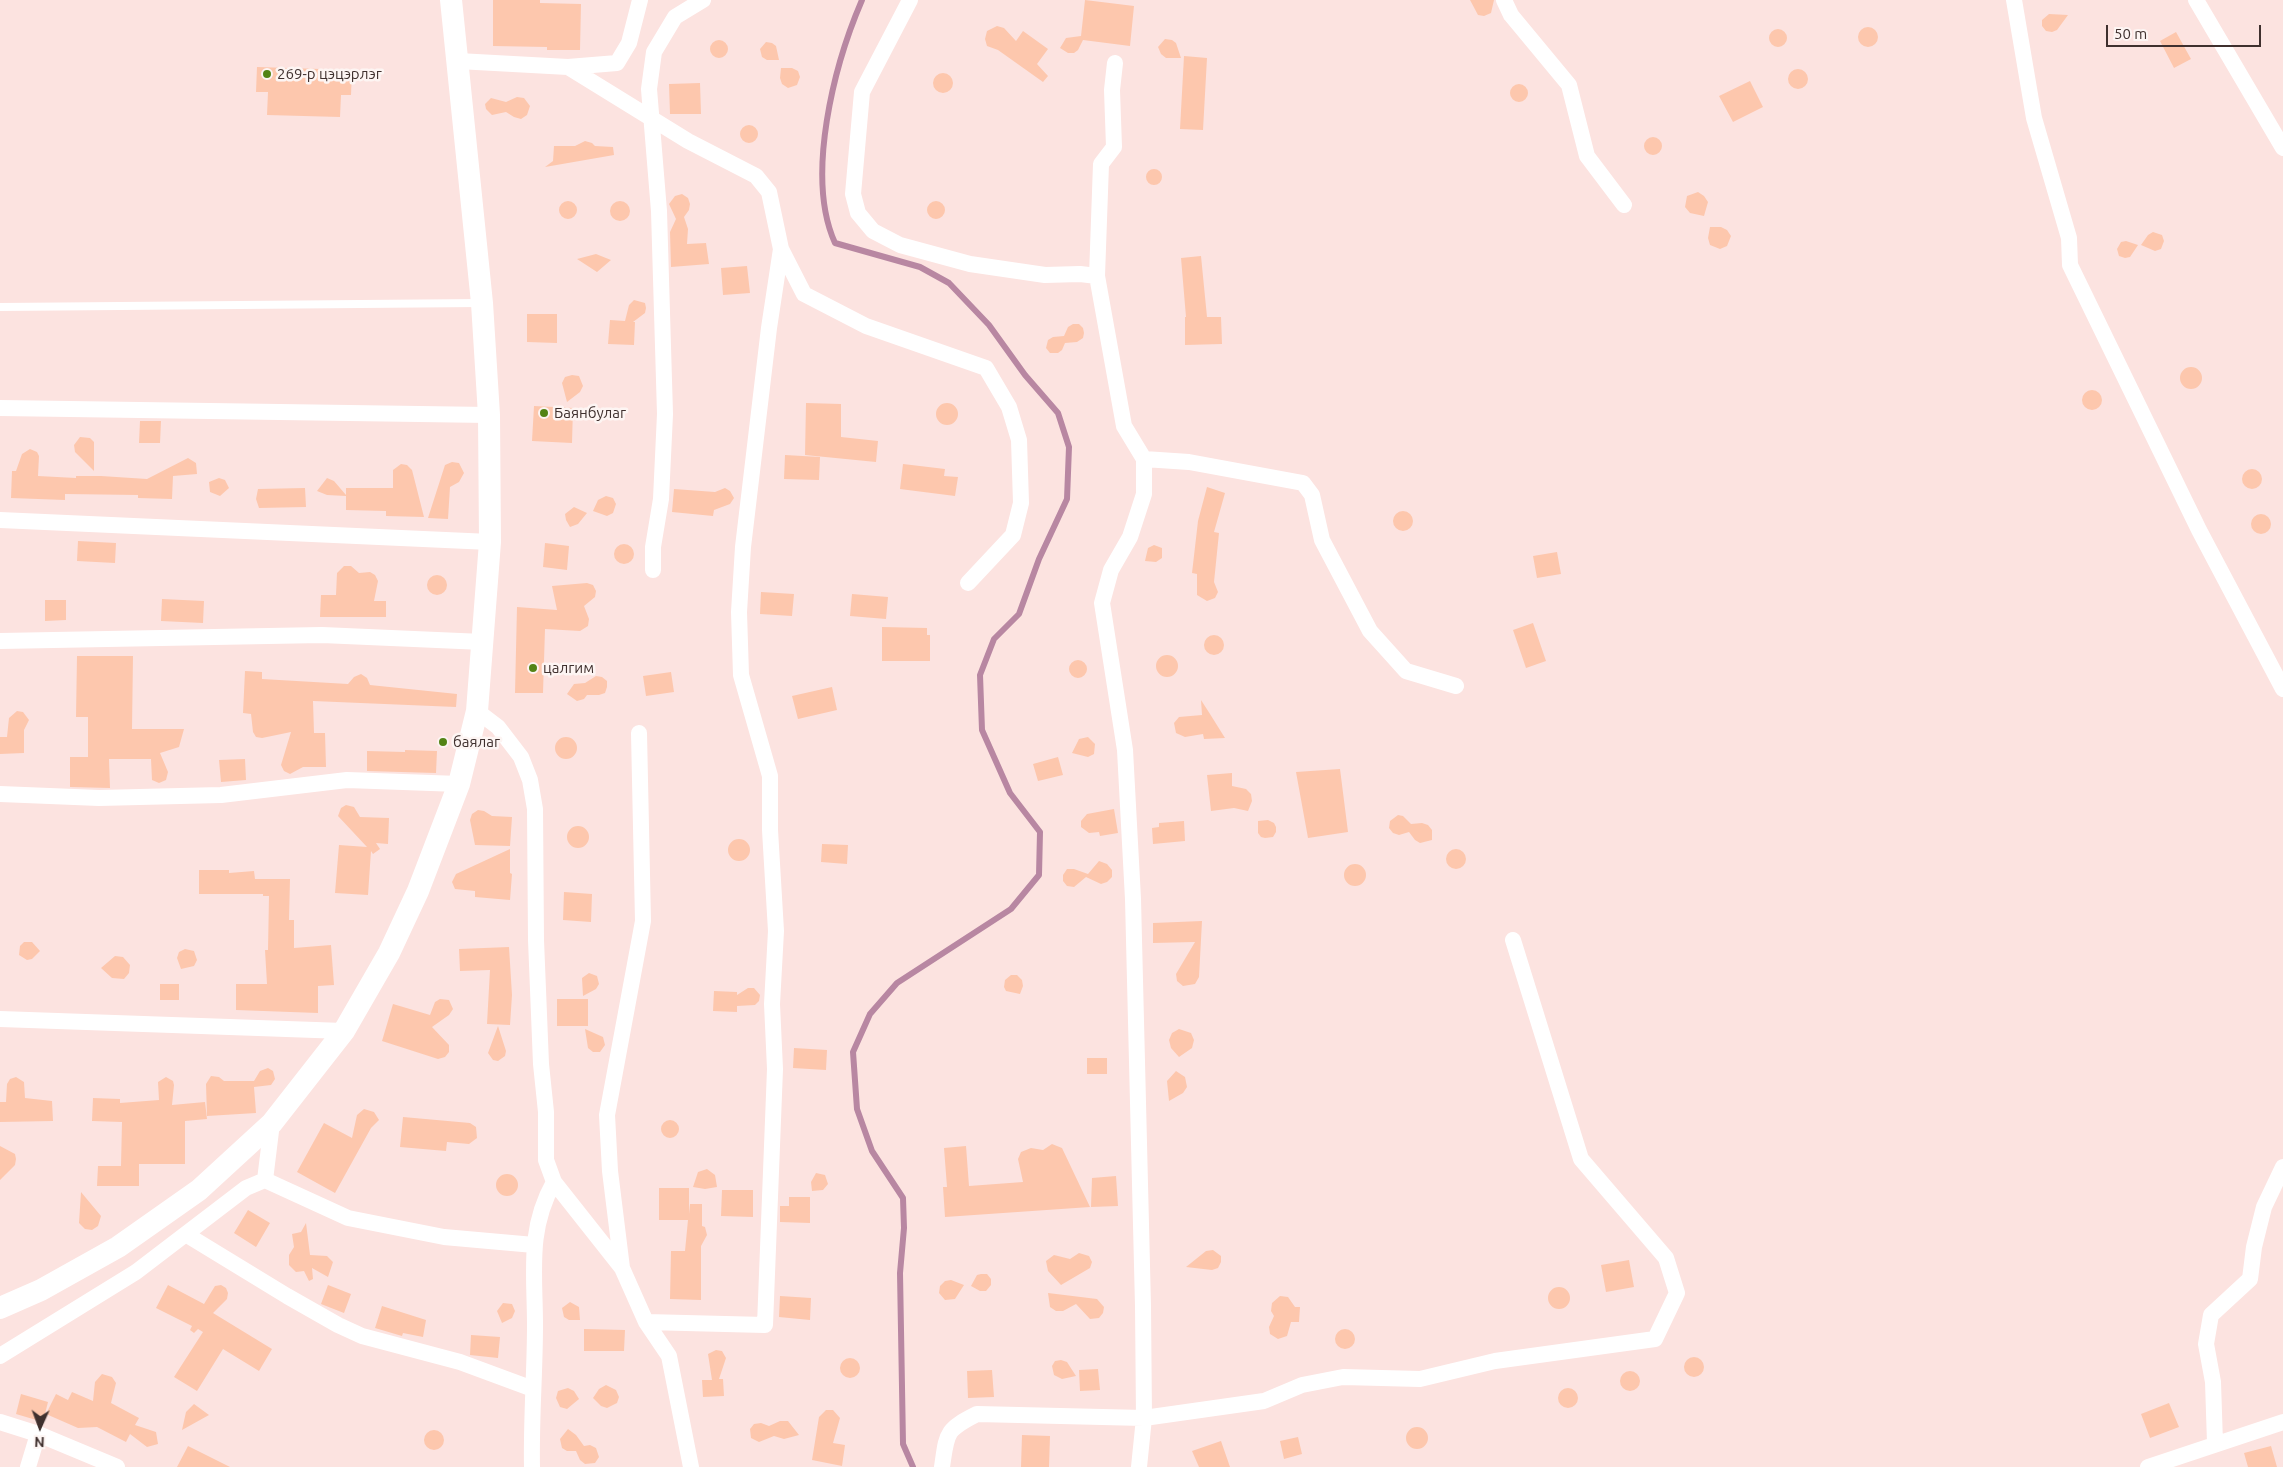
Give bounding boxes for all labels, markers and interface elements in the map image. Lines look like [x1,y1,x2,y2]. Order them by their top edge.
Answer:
scale bar [2108,15,2263,47]
text: 50 m [2114,25,2147,42]
place label: 269-р цэцэрлэг [277,65,382,83]
marker: 269-р цэцэрлэг [261,68,273,80]
place label: Баянбулаг [554,404,626,422]
marker: Баянбулаг [538,407,550,419]
place label: цалгим [543,659,594,677]
marker: цалгим [527,662,539,674]
place label: баялаг [453,733,500,751]
marker: баялаг [437,736,449,748]
north arrow [15,1402,65,1452]
text: N [34,1434,45,1450]

